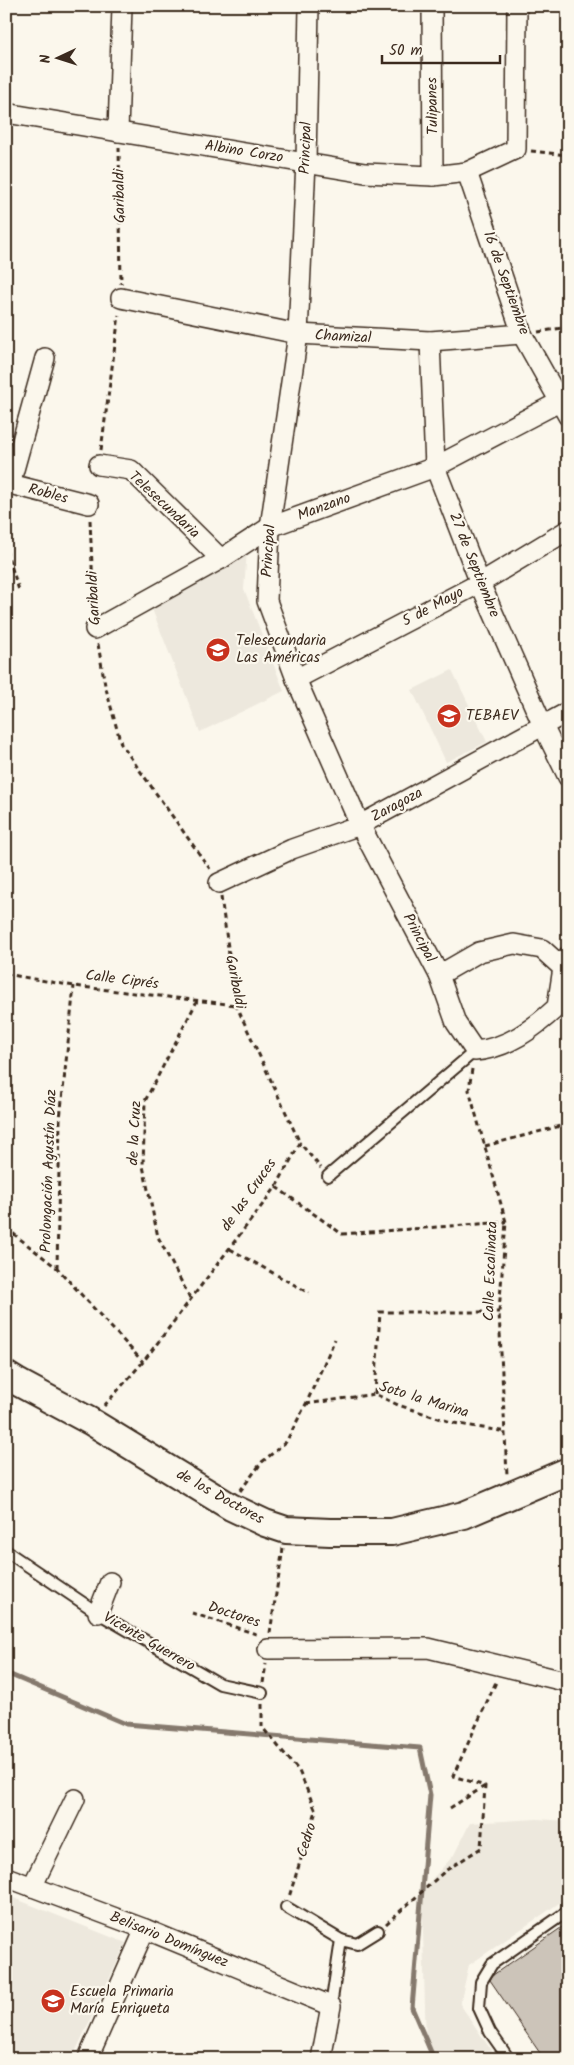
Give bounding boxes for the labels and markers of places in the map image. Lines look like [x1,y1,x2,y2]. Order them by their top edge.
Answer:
place label: Telesecundaria Las Américas [236,629,326,670]
school or university icon: Telesecundaria Las Américas [205,637,231,663]
school or university icon: TEBAEV [436,703,462,729]
place label: TEBAEV [466,704,519,728]
place label: Escuela Primaria María Enriqueta [70,1980,174,2021]
school or university icon: Escuela Primaria María Enriqueta [40,1988,66,2014]

